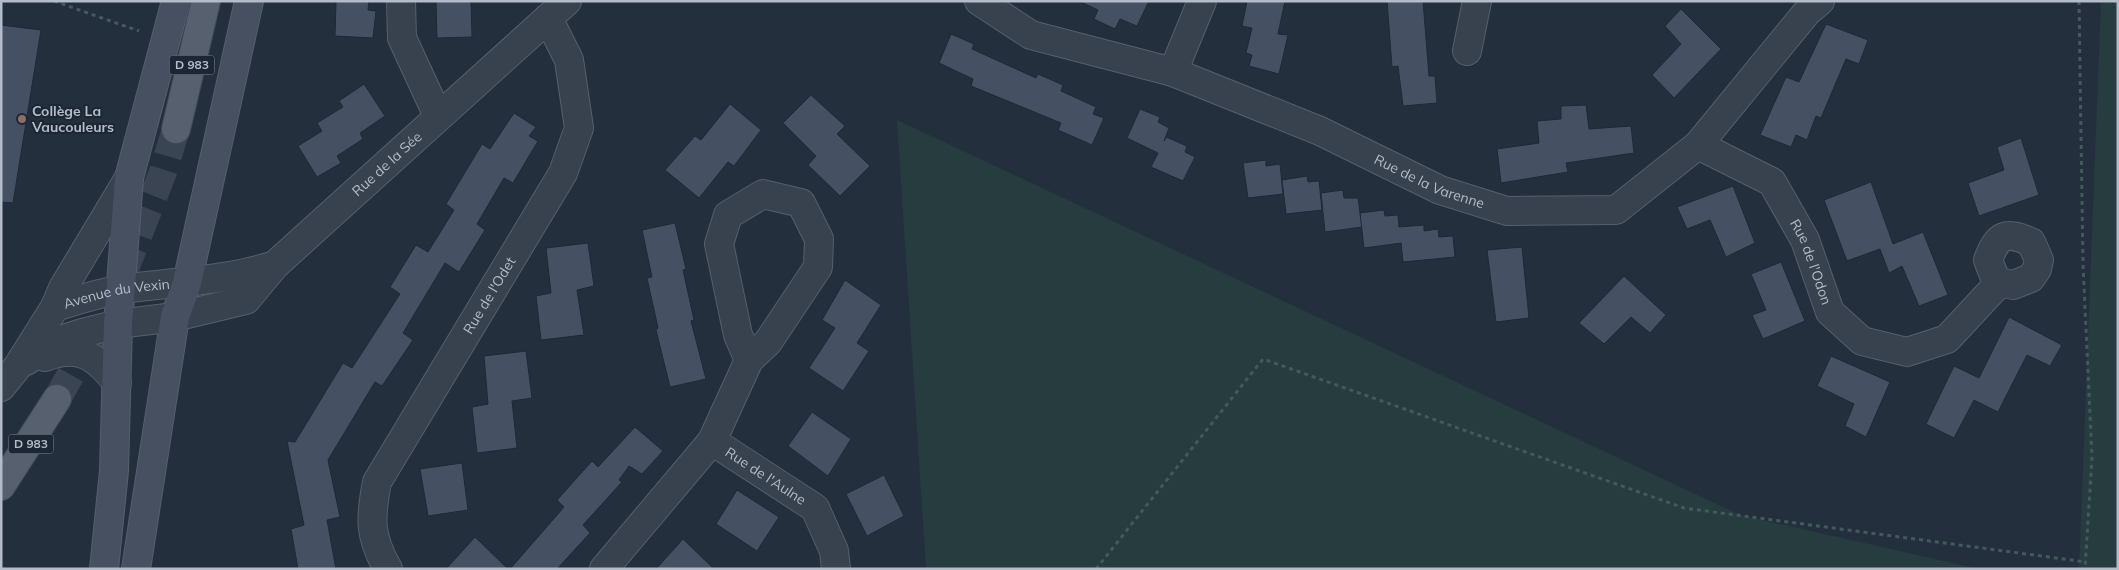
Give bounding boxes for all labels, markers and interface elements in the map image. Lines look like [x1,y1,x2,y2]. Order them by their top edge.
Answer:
road number: D 983 [170,56,214,74]
place label: Collège La Vaucouleurs [31,102,114,136]
marker: Collège La Vaucouleurs [16,113,28,125]
street label: Rue de la Sée [348,128,426,200]
street label: Rue de la Varenne [1371,150,1487,212]
street label: Rue de l'Odon [1786,216,1836,307]
street label: Rue de l'Odet [459,254,519,337]
street label: Avenue du Vexin [61,275,171,313]
road number: D 983 [8,434,54,454]
street label: Rue de l'Aulne [722,443,809,509]

